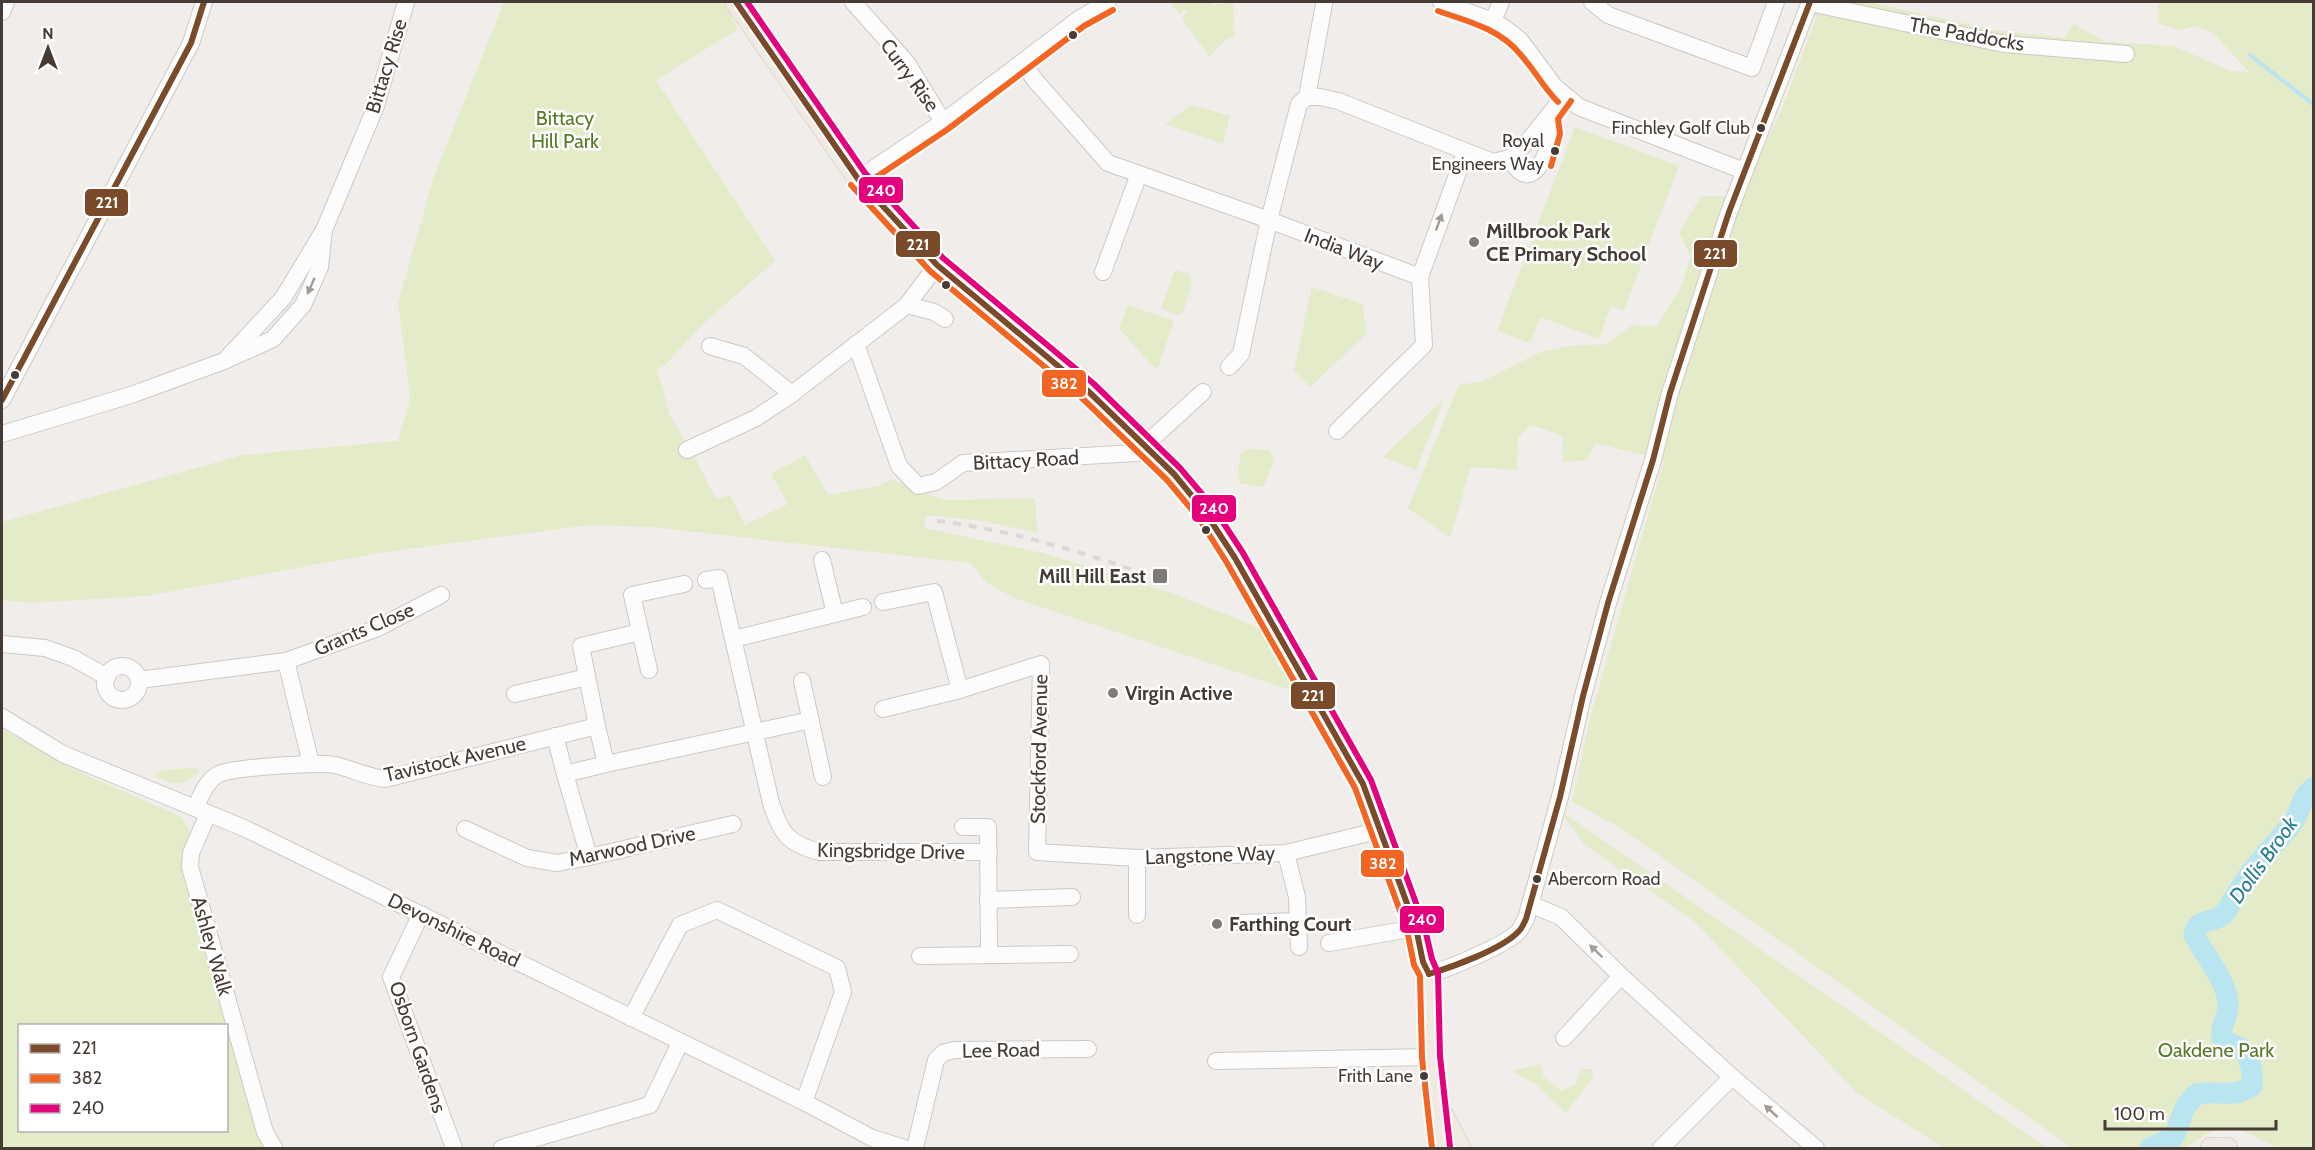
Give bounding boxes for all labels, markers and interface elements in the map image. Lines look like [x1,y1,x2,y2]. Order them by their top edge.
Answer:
street label: The Paddocks [1908,12,2026,56]
street label: Bittacy Rise [360,16,412,116]
north arrow [18,18,78,78]
text: N [42,24,54,43]
unlabelled marker [1067,29,1079,41]
street label: Curry Rise [875,34,945,116]
park label: Bittacy Hill Park [531,106,599,153]
place label: Finchley Golf Club [1612,117,1750,139]
marker: Finchley Golf Club [1755,122,1767,134]
place label: Royal Engineers Way [1432,130,1545,175]
marker: Royal Engineers Way [1549,145,1561,157]
line badge: 240 [858,176,904,204]
text: 240 [866,181,896,200]
line badge: 221 [84,188,129,217]
text: 221 [96,193,118,212]
one-way arrow [1435,213,1445,231]
place label: Millbrook Park CE Primary School [1486,219,1646,266]
street label: India Way [1301,223,1387,275]
line badge: 221 [895,230,941,258]
text: 221 [907,235,929,254]
marker: Millbrook Park CE Primary School [1467,235,1481,249]
line badge: 221 [1693,239,1738,268]
text: 221 [1704,244,1726,263]
one-way arrow [306,277,315,295]
unlabelled marker [940,279,952,291]
unlabelled marker [9,369,21,381]
line badge: 382 [1041,369,1087,398]
text: 382 [1051,374,1077,393]
street label: Bittacy Road [972,445,1080,475]
line badge: 240 [1191,494,1237,523]
text: 240 [1199,499,1229,518]
unlabelled marker [1200,524,1212,536]
place label: Mill Hill East [1039,564,1146,588]
marker: Mill Hill East [1151,567,1169,585]
street label: Grants Close [310,597,418,661]
street label: Stockford Avenue [1026,674,1052,824]
place label: Virgin Active [1125,681,1233,705]
line badge: 221 [1290,681,1336,710]
marker: Virgin Active [1106,686,1120,700]
text: 221 [1302,686,1324,705]
street label: Tavistock Avenue [382,731,528,787]
water label: Dollis Brook [2223,811,2303,908]
street label: Marwood Drive [566,821,698,871]
street label: Kingsbridge Drive [817,838,965,864]
street label: Langstone Way [1145,841,1275,869]
line badge: 382 [1360,849,1405,878]
text: 382 [1370,854,1396,873]
place label: Abercorn Road [1548,868,1661,890]
marker: Abercorn Road [1531,873,1543,885]
street label: Devonshire Road [384,888,524,972]
street label: Ashley Walk [186,894,238,998]
line badge: 240 [1399,905,1445,934]
text: 240 [1407,910,1437,929]
place label: Farthing Court [1229,912,1352,936]
marker: Farthing Court [1210,917,1224,931]
one-way arrow [1588,944,1603,958]
street label: Osborn Gardens [384,978,452,1116]
legend [18,1024,228,1132]
text: 221 [72,1037,97,1059]
street label: Lee Road [962,1037,1040,1063]
park label: Oakdene Park [2158,1038,2274,1062]
place label: Frith Lane [1338,1065,1413,1087]
text: 382 [72,1067,102,1089]
marker: Frith Lane [1418,1070,1430,1082]
scale bar [2105,1093,2276,1131]
text: 240 [72,1097,104,1119]
text: 100 m [2114,1103,2165,1125]
one-way arrow [1763,1104,1778,1118]

